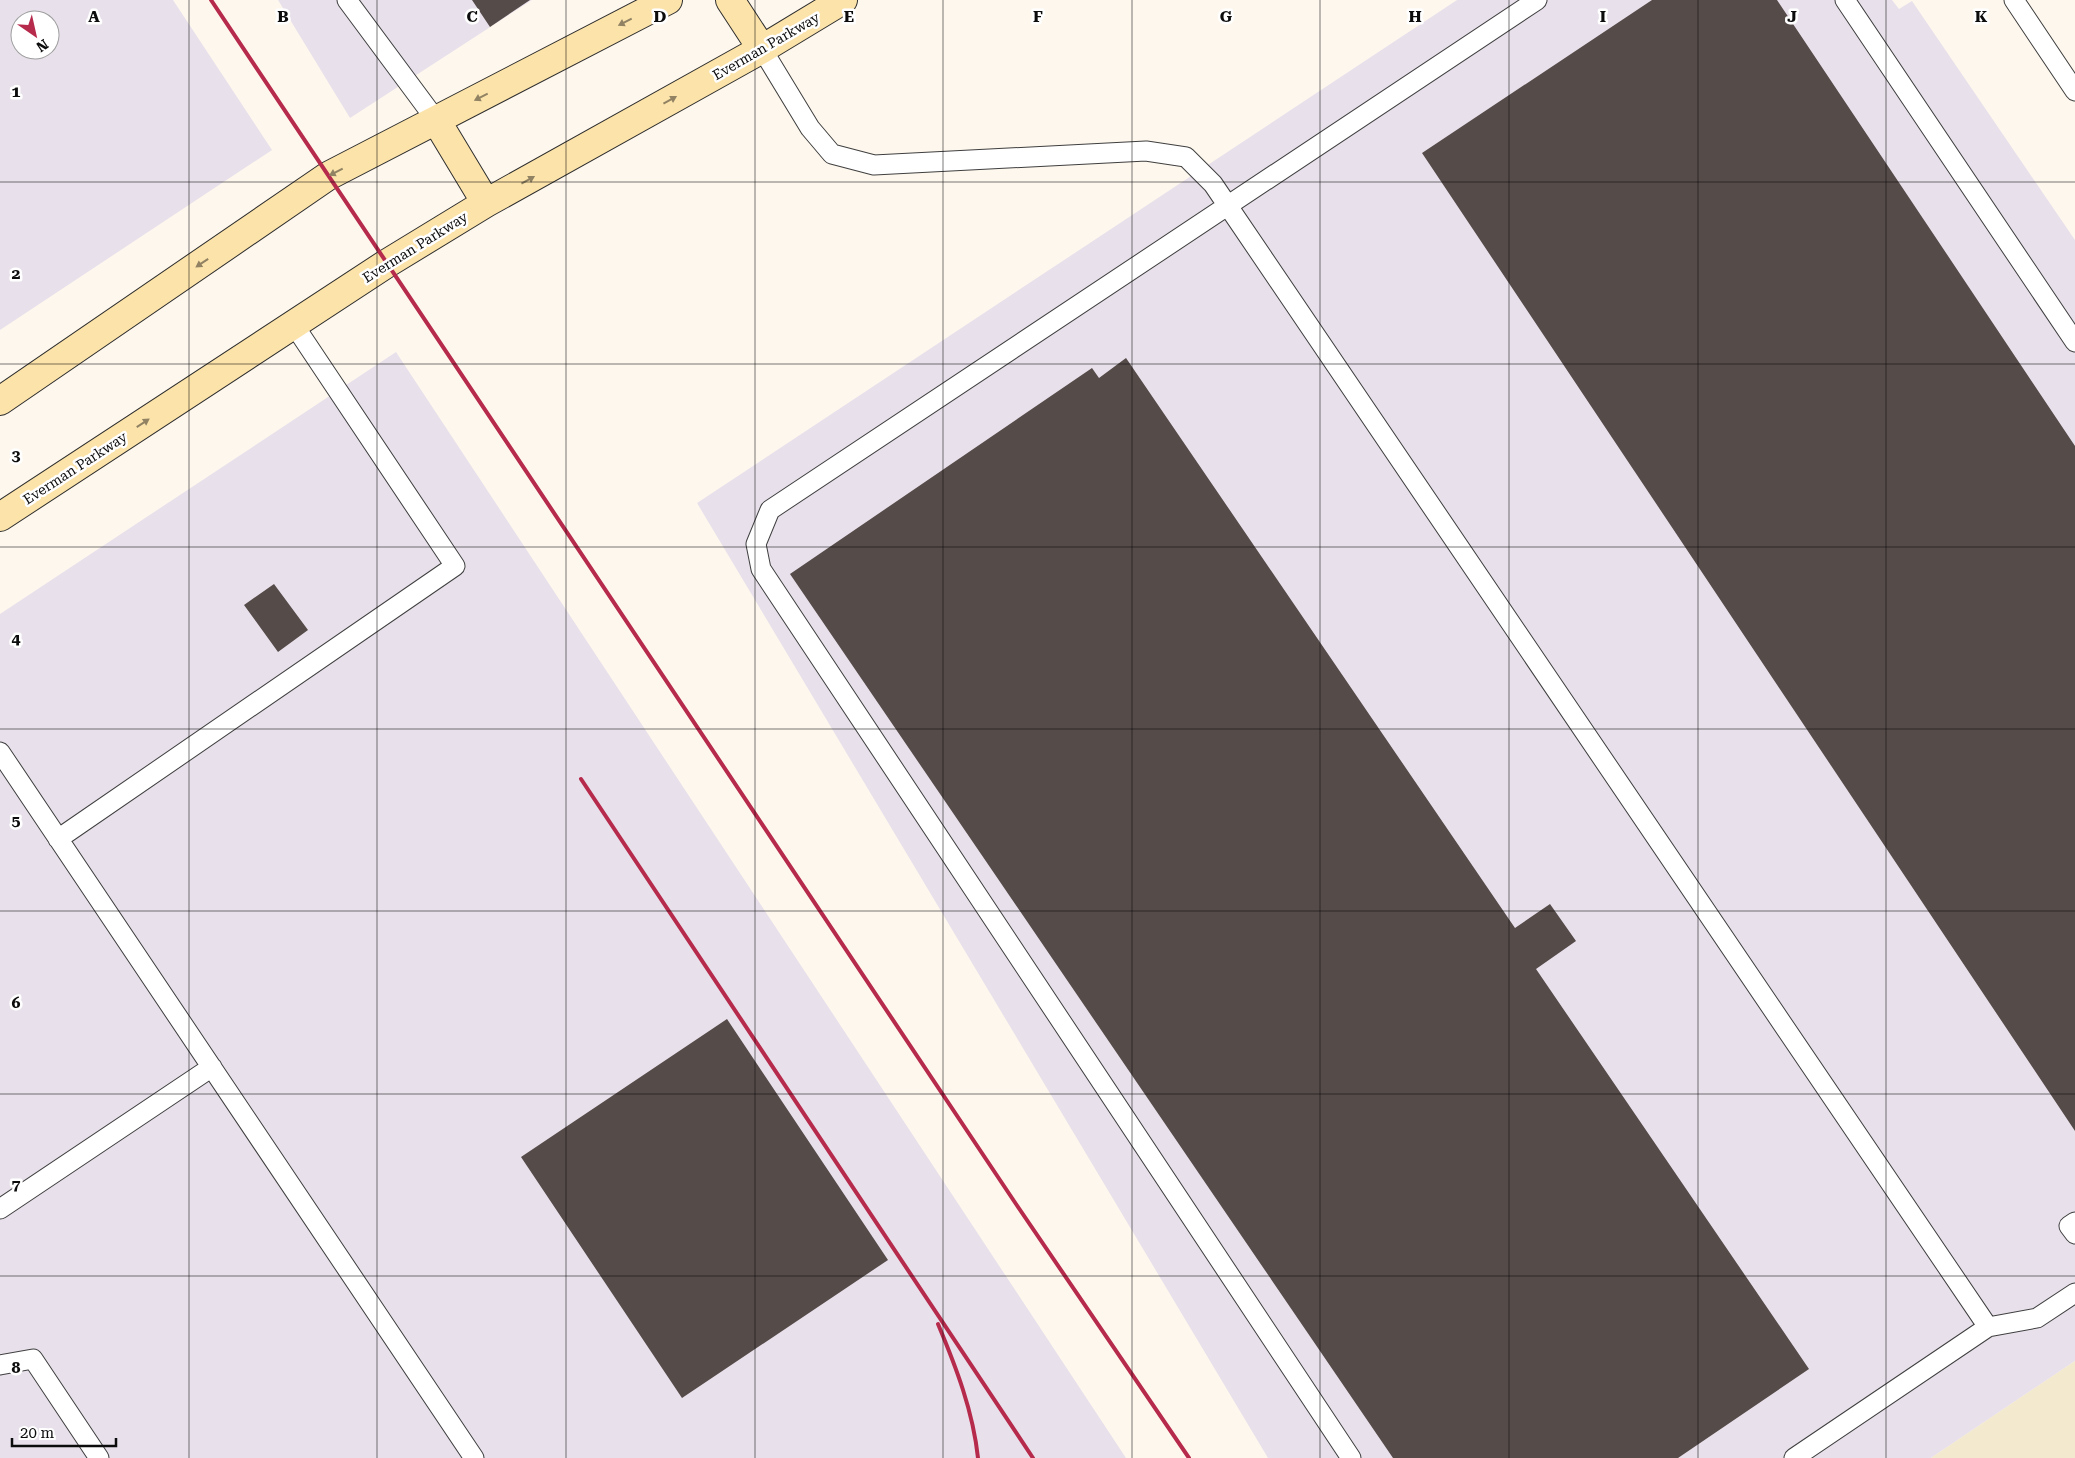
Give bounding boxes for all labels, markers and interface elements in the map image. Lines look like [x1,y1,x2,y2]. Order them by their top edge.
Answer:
text: A [88,7,100,26]
text: B [277,7,289,26]
text: C [466,7,478,26]
text: D [654,7,667,26]
text: E [844,7,854,26]
text: F [1033,7,1043,26]
text: G [1220,7,1233,26]
text: H [1408,7,1422,26]
text: I [1600,7,1606,26]
text: J [1787,7,1797,26]
text: K [1975,7,1988,26]
street label: Everman Parkway [710,9,823,83]
north arrow [10,10,60,60]
one-way arrow [618,18,632,27]
text: N [33,36,51,56]
text: 1 [12,82,21,101]
one-way arrow [473,93,488,101]
one-way arrow [664,96,677,105]
one-way arrow [329,168,343,176]
one-way arrow [522,175,535,184]
street label: Everman Parkway [360,208,471,286]
one-way arrow [195,258,208,268]
text: 2 [12,264,21,283]
one-way arrow [137,419,150,428]
street label: Everman Parkway [20,428,131,508]
text: 3 [12,446,21,465]
text: 4 [12,629,21,648]
text: 5 [12,811,21,830]
text: 6 [12,993,21,1012]
text: 7 [12,1175,21,1194]
text: 8 [12,1358,21,1377]
scale bar [12,1416,116,1448]
text: 20 m [20,1424,55,1442]

